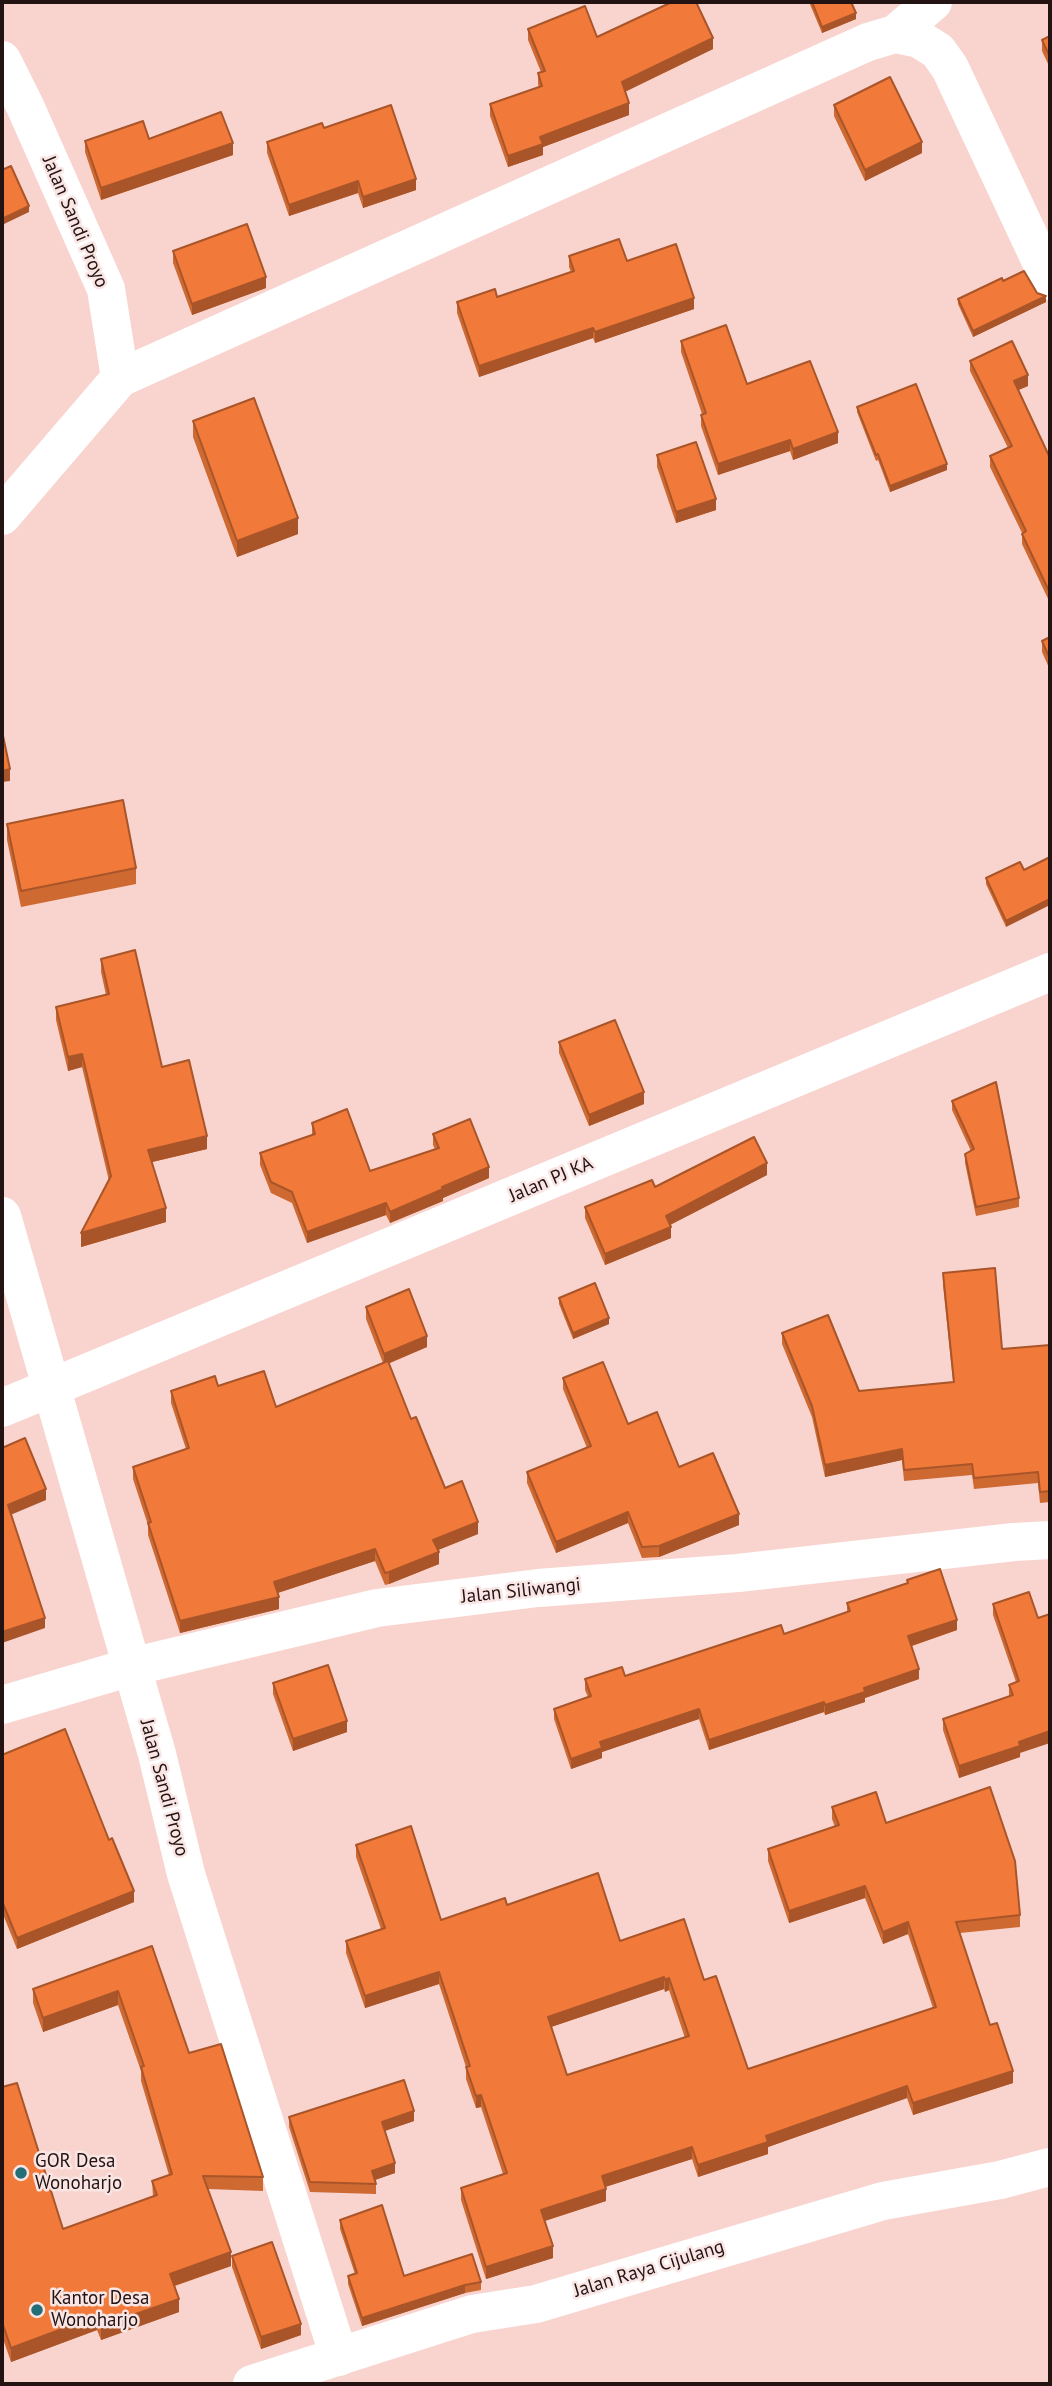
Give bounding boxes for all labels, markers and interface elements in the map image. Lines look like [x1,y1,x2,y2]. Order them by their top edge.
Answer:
street label: Jalan Sandi Proyo [37,153,113,291]
street label: Jalan PJ KA [506,1152,596,1208]
street label: Jalan Siliwangi [460,1573,582,1609]
street label: Jalan Sandi Proyo [135,1717,193,1859]
place label: GOR Desa Wonoharjo [35,2151,122,2195]
marker: GOR Desa Wonoharjo [13,2165,29,2181]
street label: Jalan Raya Cijulang [571,2235,727,2303]
place label: Kantor Desa Wonoharjo [51,2288,149,2332]
marker: Kantor Desa Wonoharjo [29,2302,45,2318]

